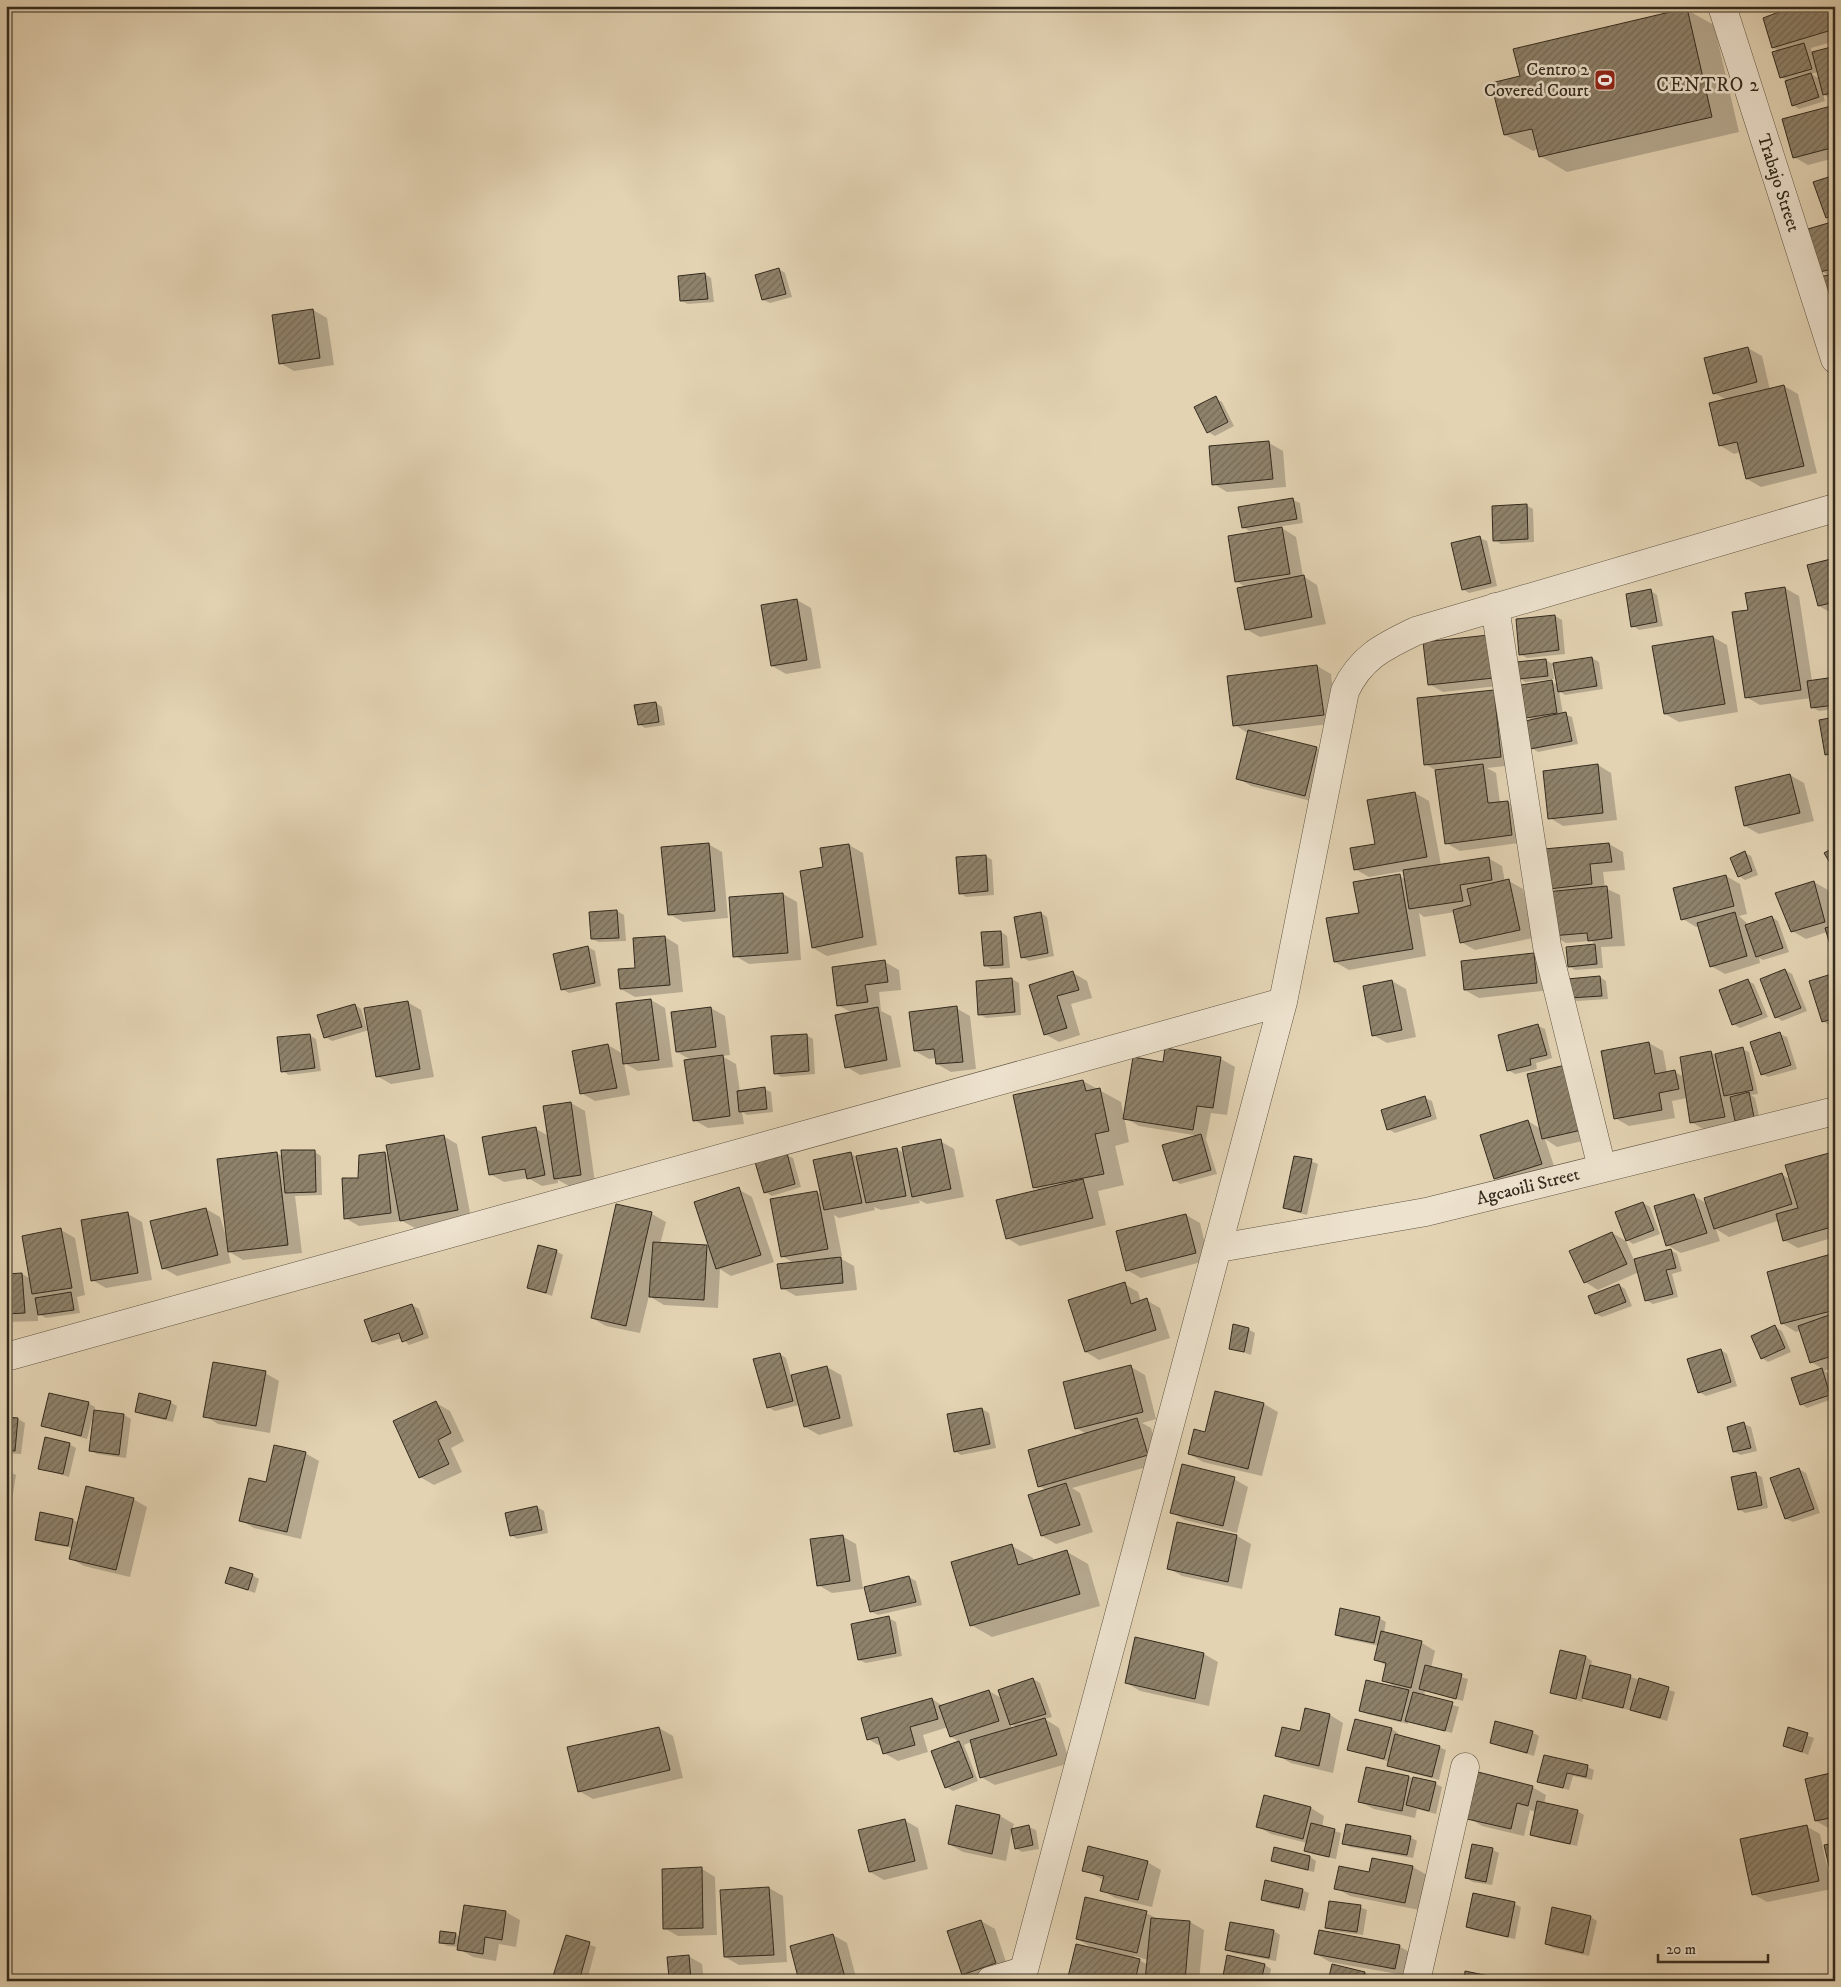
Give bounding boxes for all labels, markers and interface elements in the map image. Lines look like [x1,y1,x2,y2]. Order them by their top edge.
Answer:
place label: Centro 2 Covered Court [1484,59,1589,102]
sports icon: Centro 2 Covered Court [1593,68,1617,92]
district label: CENTRO 2 [1656,74,1760,97]
street label: Trabajo Street [1752,131,1804,235]
street label: Agcaoili Street [1474,1164,1582,1210]
scale bar [1658,1932,1768,1964]
text: 20 m [1666,1940,1696,1959]

